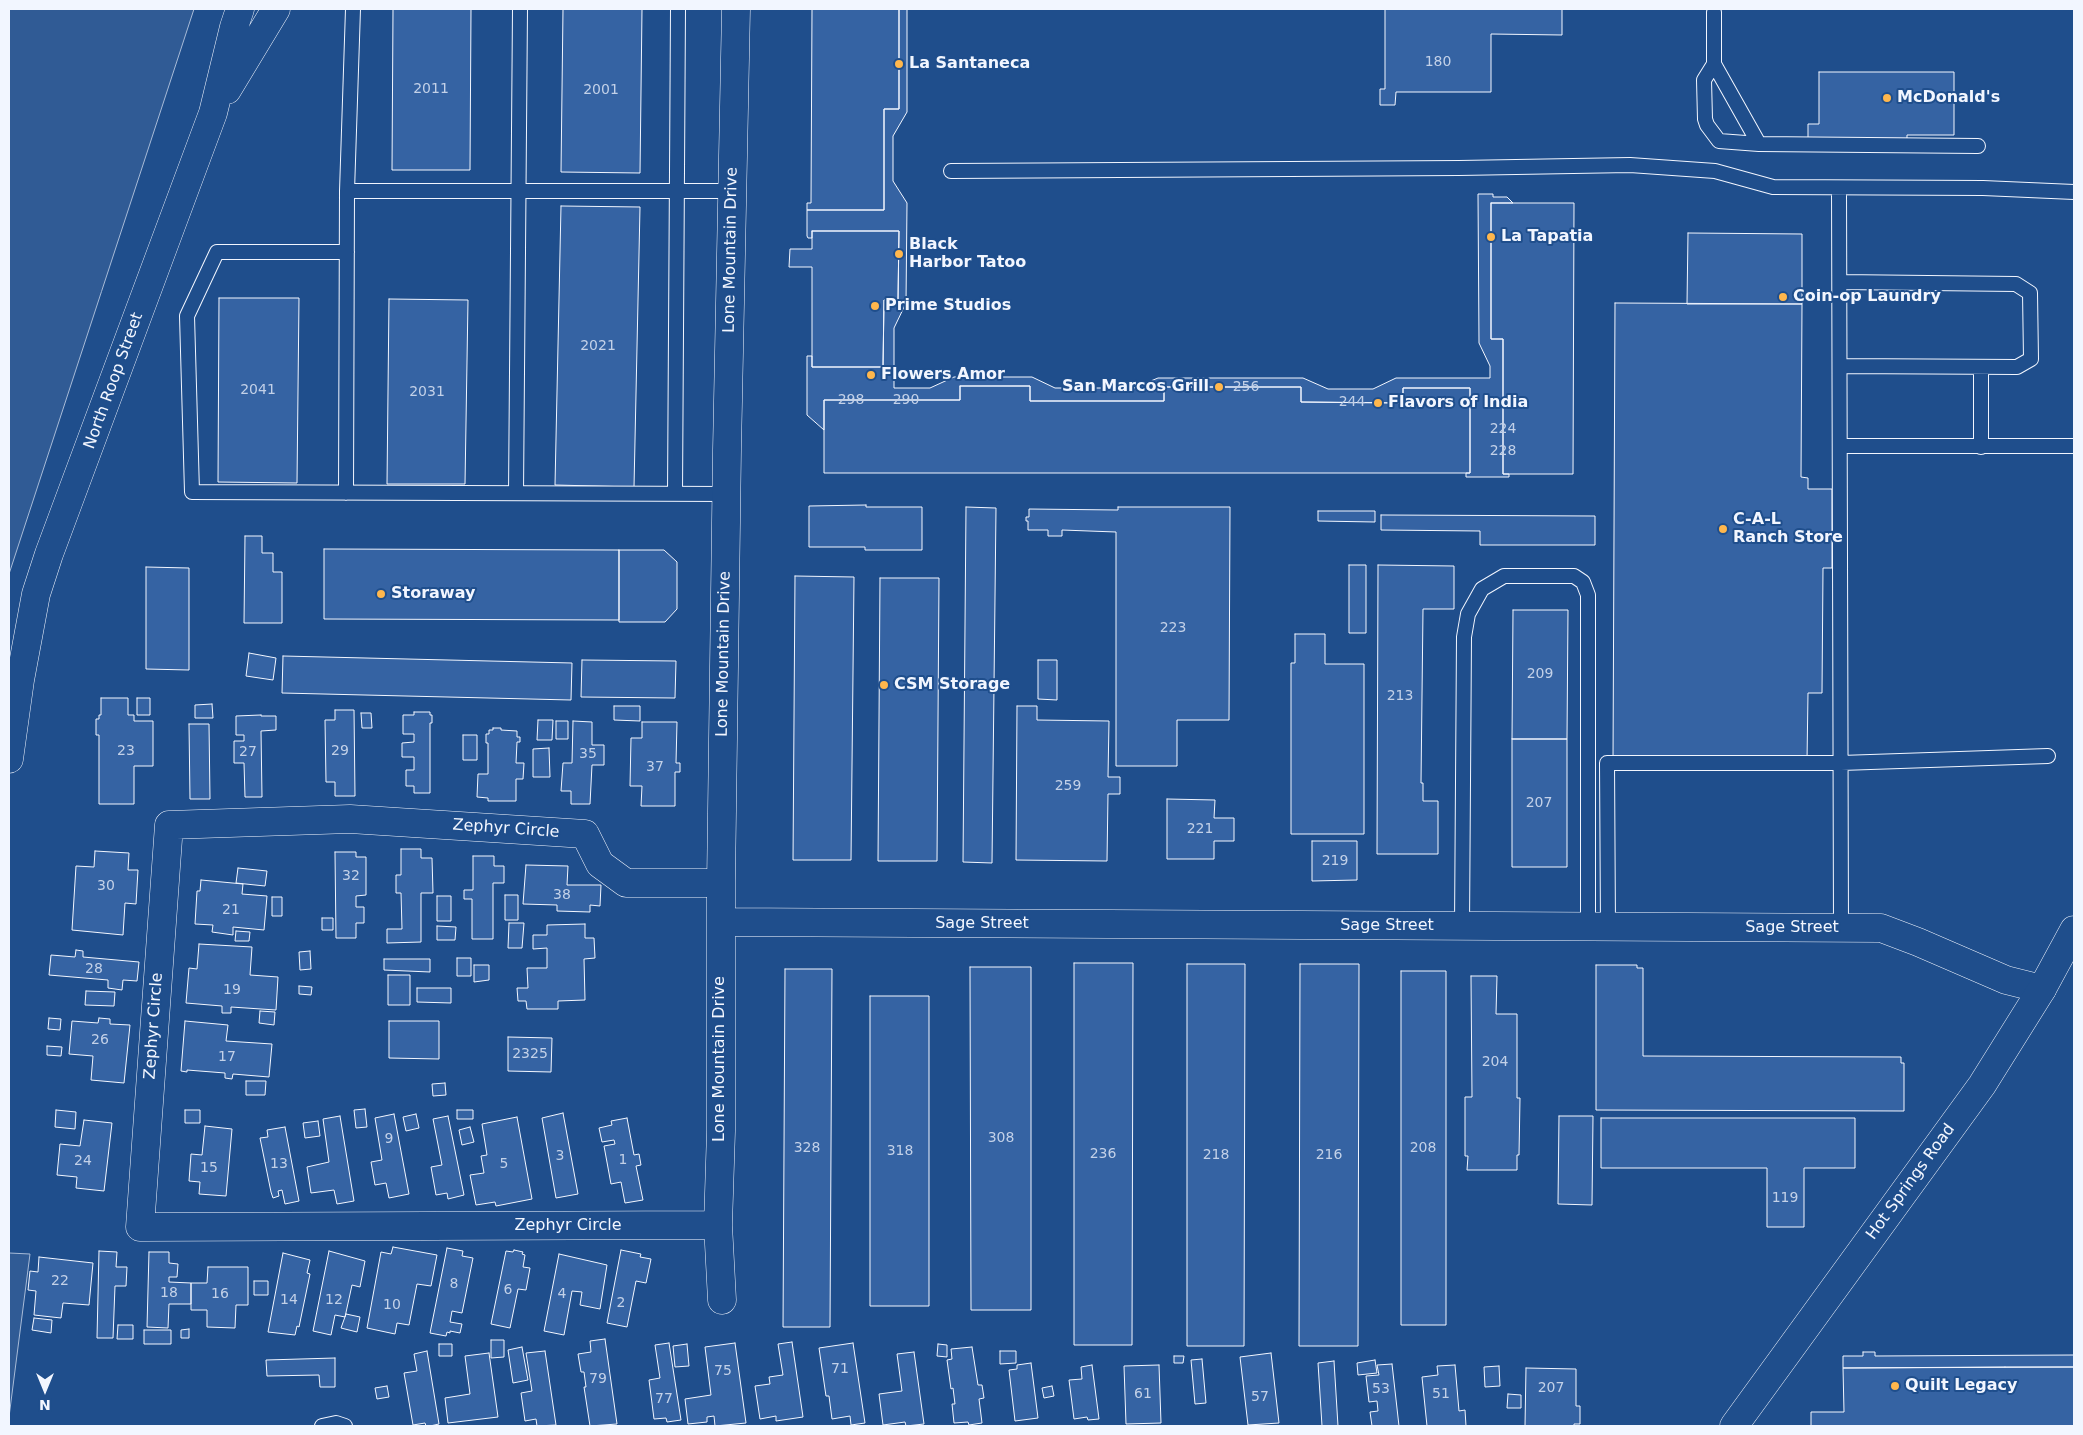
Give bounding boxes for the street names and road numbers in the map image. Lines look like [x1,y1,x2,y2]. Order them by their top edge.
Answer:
street label: Lone Mountain Drive [720,167,742,333]
street label: North Roop Street [80,310,148,452]
street label: Lone Mountain Drive [713,571,735,737]
street label: Zephyr Circle [452,816,560,842]
street label: Sage Street [935,914,1029,934]
street label: Sage Street [1340,916,1434,936]
street label: Sage Street [1745,918,1839,938]
street label: Zephyr Circle [141,972,167,1080]
street label: Lone Mountain Drive [710,976,730,1142]
street label: Hot Springs Road [1863,1120,1959,1244]
street label: Zephyr Circle [514,1216,622,1236]

